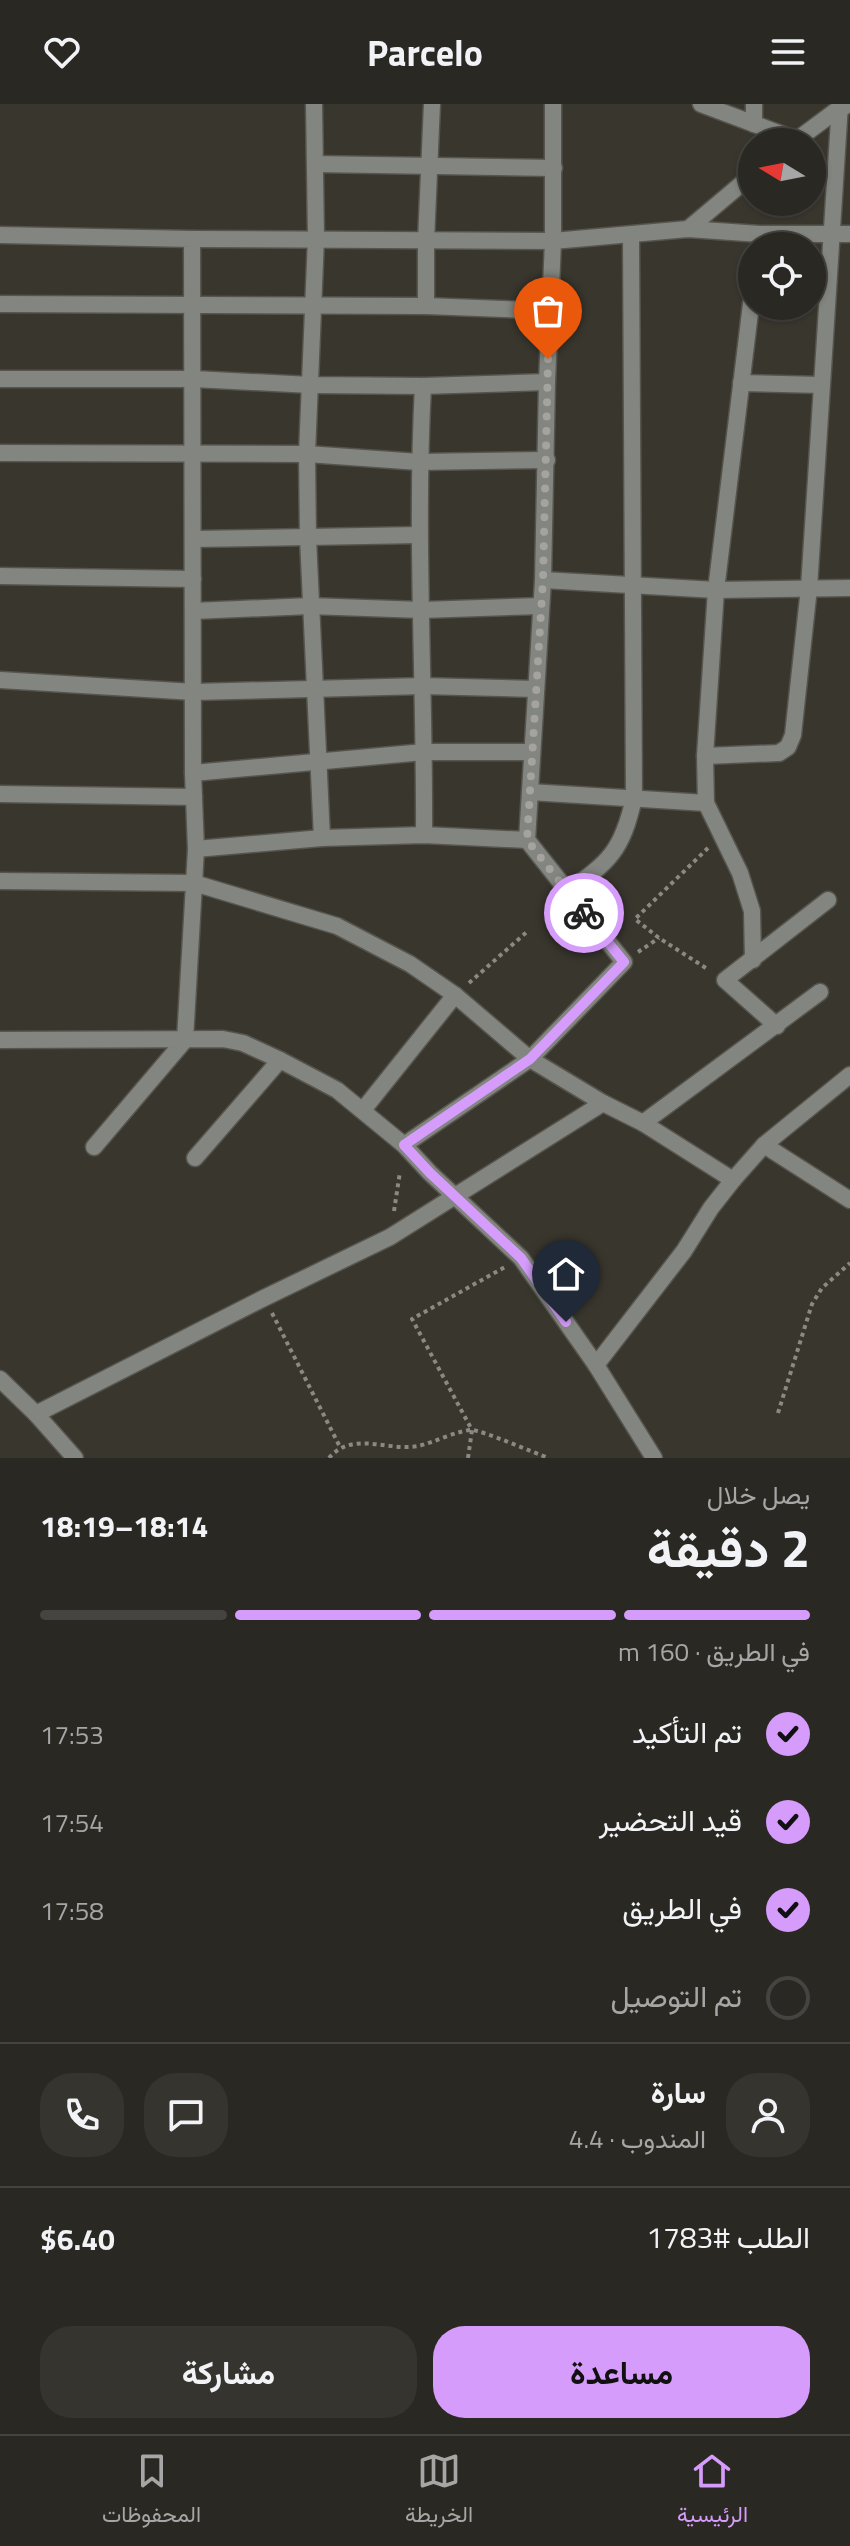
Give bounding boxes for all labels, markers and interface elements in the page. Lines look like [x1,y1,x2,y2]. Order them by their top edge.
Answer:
text: Parcelo [367,25,483,80]
icon: heart [40,30,84,74]
icon: menu [766,30,810,74]
north arrow [738,128,826,216]
map controls [738,128,826,320]
button: locate [738,232,826,320]
pin [514,277,582,359]
icon: bag [526,289,570,333]
courier [544,873,624,953]
icon: bike [562,891,606,935]
pin [532,1240,600,1322]
icon: home [544,1252,588,1296]
text: يصل خلال [707,1475,810,1514]
text: 18:14–18:19 [40,1503,208,1549]
text: 2 دقيقة [647,1508,810,1587]
text: في الطريق · 160 m [618,1632,810,1671]
text: تم التأكيد [632,1709,742,1755]
icon: check [766,1712,810,1756]
text: 17:53 [40,1715,104,1754]
text: قيد التحضير [599,1797,742,1843]
icon: check [766,1800,810,1844]
text: 17:54 [40,1803,104,1842]
text: في الطريق [622,1885,742,1931]
icon: check [766,1888,810,1932]
text: 17:58 [40,1891,104,1930]
text: تم التوصيل [610,1973,742,2019]
text: سارة [651,2069,706,2115]
button: phone [40,2073,124,2157]
button: chat [144,2073,228,2157]
button: person [726,2073,810,2157]
text: المندوب · 4.4 [569,2119,706,2158]
text: الطلب #1783 [646,2214,810,2260]
text: $6.40 [40,2216,115,2262]
button: مشاركة [40,2326,417,2418]
button: مساعدة [433,2326,810,2418]
tab: المحفوظات [102,2449,201,2534]
tab: الخريطة [405,2449,473,2534]
tab: الرئيسية [677,2449,748,2534]

